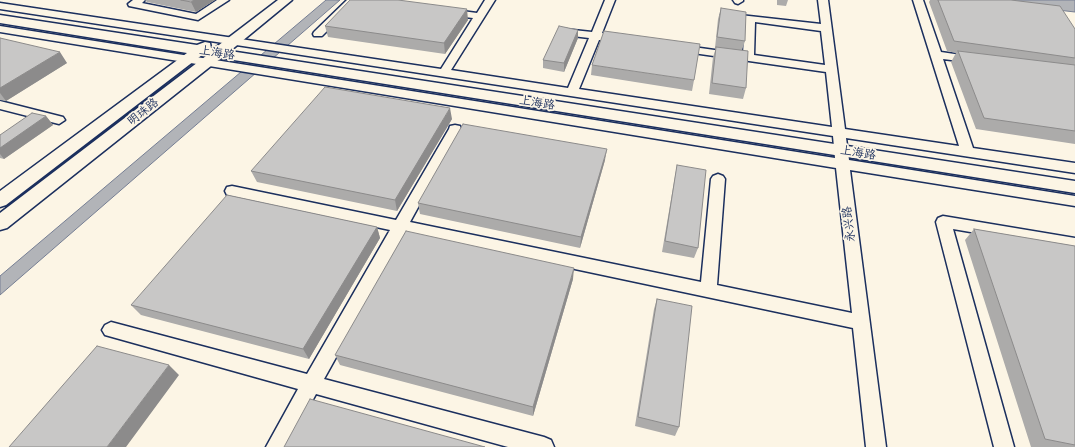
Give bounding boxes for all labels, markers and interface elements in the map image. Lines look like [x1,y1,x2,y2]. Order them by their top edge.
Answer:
street label: 上海路 [198,43,236,63]
street label: 上海路 [518,93,556,113]
street label: 明珠路 [124,95,162,129]
street label: 上海路 [839,143,877,163]
street label: 永兴路 [840,205,858,243]

